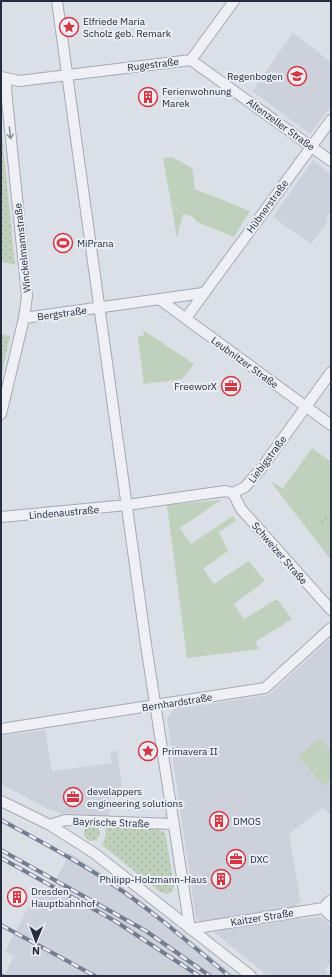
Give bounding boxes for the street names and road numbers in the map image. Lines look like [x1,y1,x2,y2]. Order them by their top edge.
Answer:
street label: Rugestraße [126,55,180,74]
street label: Altenzeller Straße [244,95,318,154]
street label: Hübnerstraße [244,177,291,235]
street label: Winckelmannstraße [11,202,34,293]
street label: Bergstraße [36,304,88,323]
street label: Leubnitzer Straße [209,334,281,391]
street label: Liebigstraße [245,433,290,485]
street label: Lindenaustraße [28,503,100,522]
street label: Schweizer Straße [249,520,311,588]
street label: Bernhardstraße [141,690,214,714]
street label: Bayrische Straße [72,815,150,830]
street label: Kaitzer Straße [230,906,295,929]

